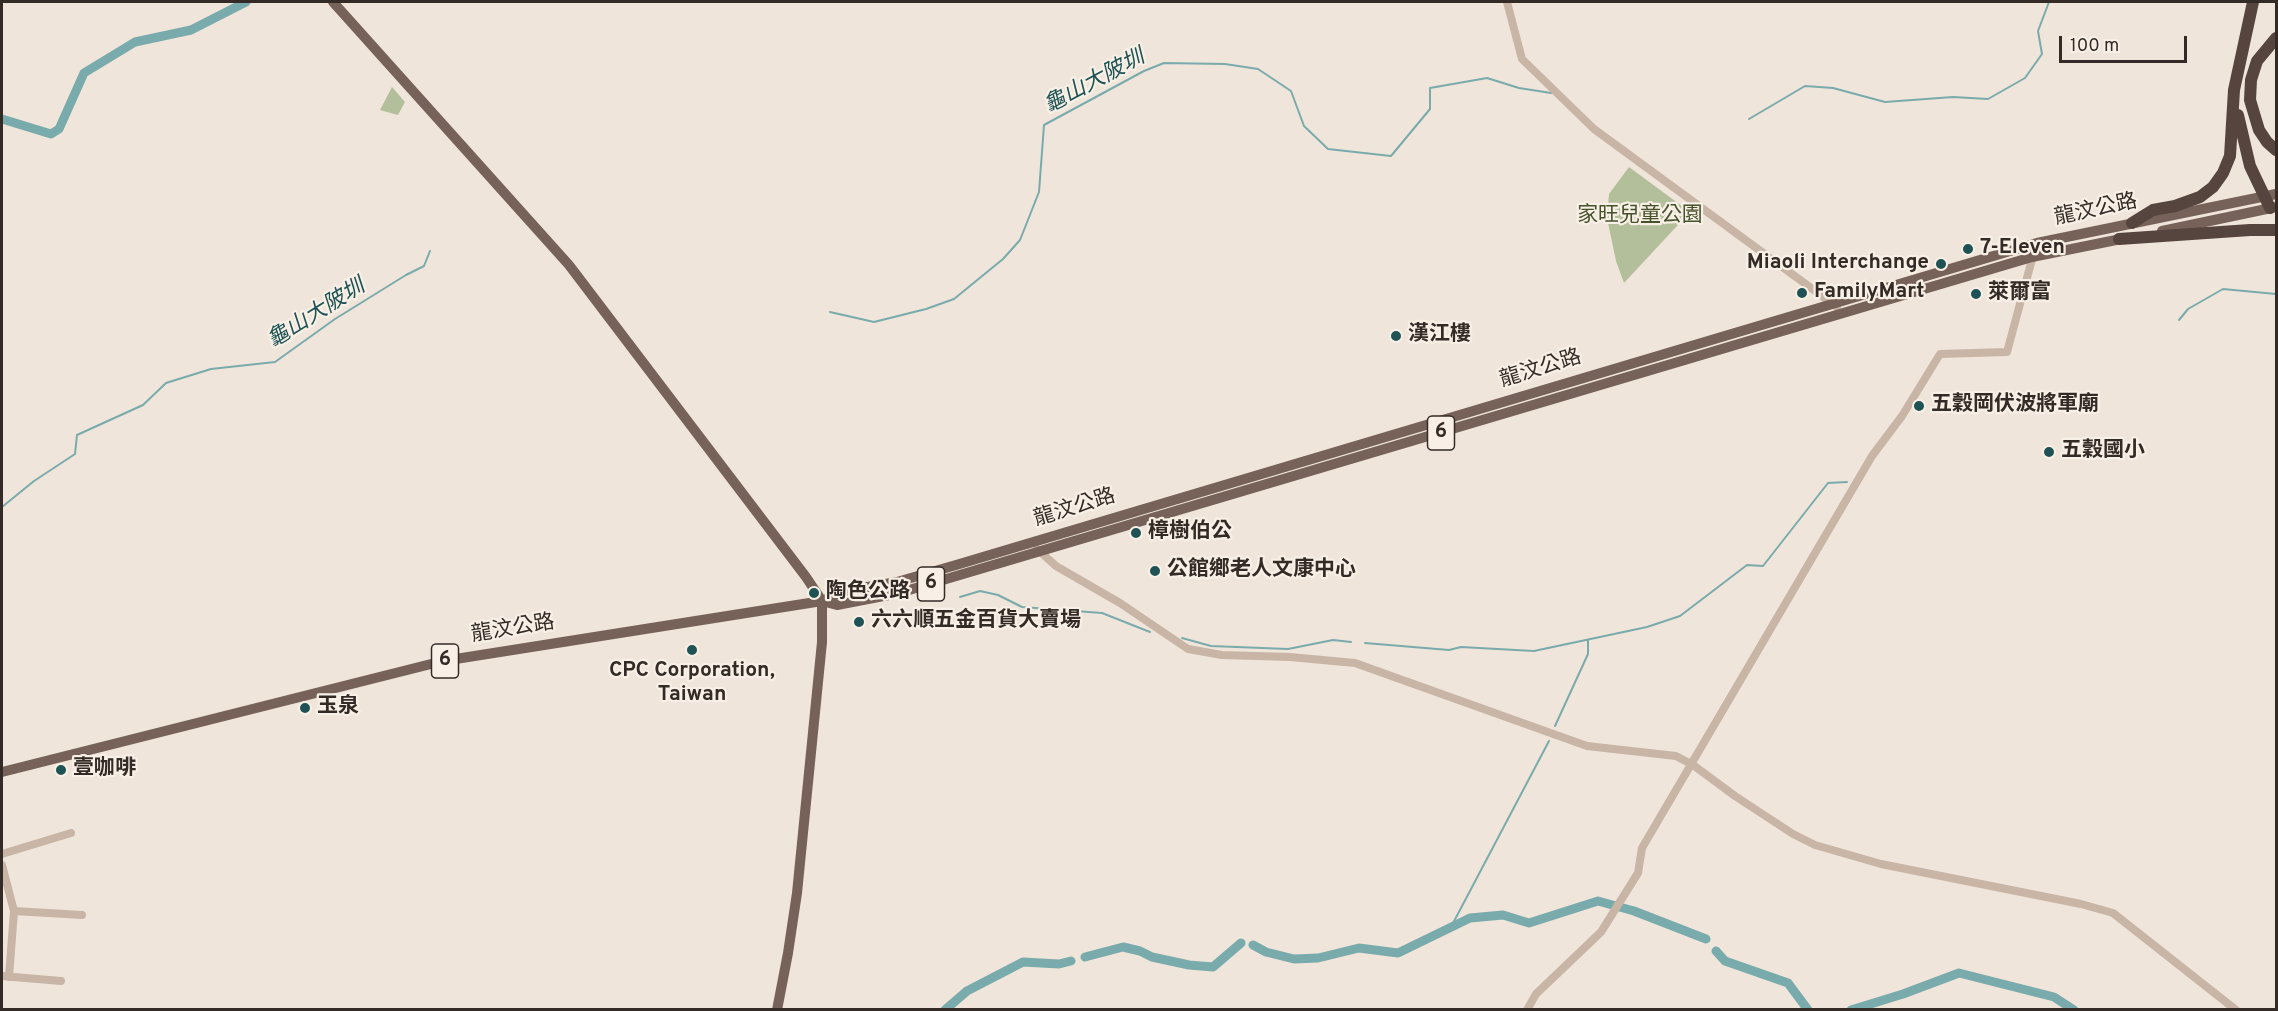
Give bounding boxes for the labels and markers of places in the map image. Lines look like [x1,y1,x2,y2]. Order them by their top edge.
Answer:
place label: 7-Eleven [1980,236,2065,262]
marker: 7-Eleven [1961,242,1975,256]
place label: Miaoli Interchange [1747,251,1929,277]
marker: Miaoli Interchange [1934,257,1948,271]
place label: FamilyMart [1814,280,1924,306]
place label: 萊爾富 [1988,281,2051,307]
marker: FamilyMart [1795,286,1809,300]
marker: 萊爾富 [1969,287,1983,301]
place label: 漢江樓 [1408,323,1471,349]
marker: 漢江樓 [1389,329,1403,343]
place label: 五穀岡伏波將軍廟 [1931,393,2099,419]
marker: 五穀岡伏波將軍廟 [1912,399,1926,413]
place label: 五穀國小 [2061,439,2145,465]
marker: 五穀國小 [2042,445,2056,459]
place label: 樟樹伯公 [1148,520,1232,546]
marker: 樟樹伯公 [1129,526,1143,540]
place label: 公館鄉老人文康中心 [1167,558,1356,584]
marker: 公館鄉老人文康中心 [1148,564,1162,578]
place label: 陶色公路 [826,580,910,606]
marker: 陶色公路 [807,586,821,600]
place label: 六六順五金百貨大賣場 [871,609,1081,635]
marker: 六六順五金百貨大賣場 [852,615,866,629]
marker: CPC Corporation, Taiwan [685,643,699,657]
place label: CPC Corporation, Taiwan [609,659,775,709]
place label: 玉泉 [317,695,359,721]
marker: 玉泉 [298,701,312,715]
place label: 壹咖啡 [73,757,136,783]
marker: 壹咖啡 [54,763,68,777]

